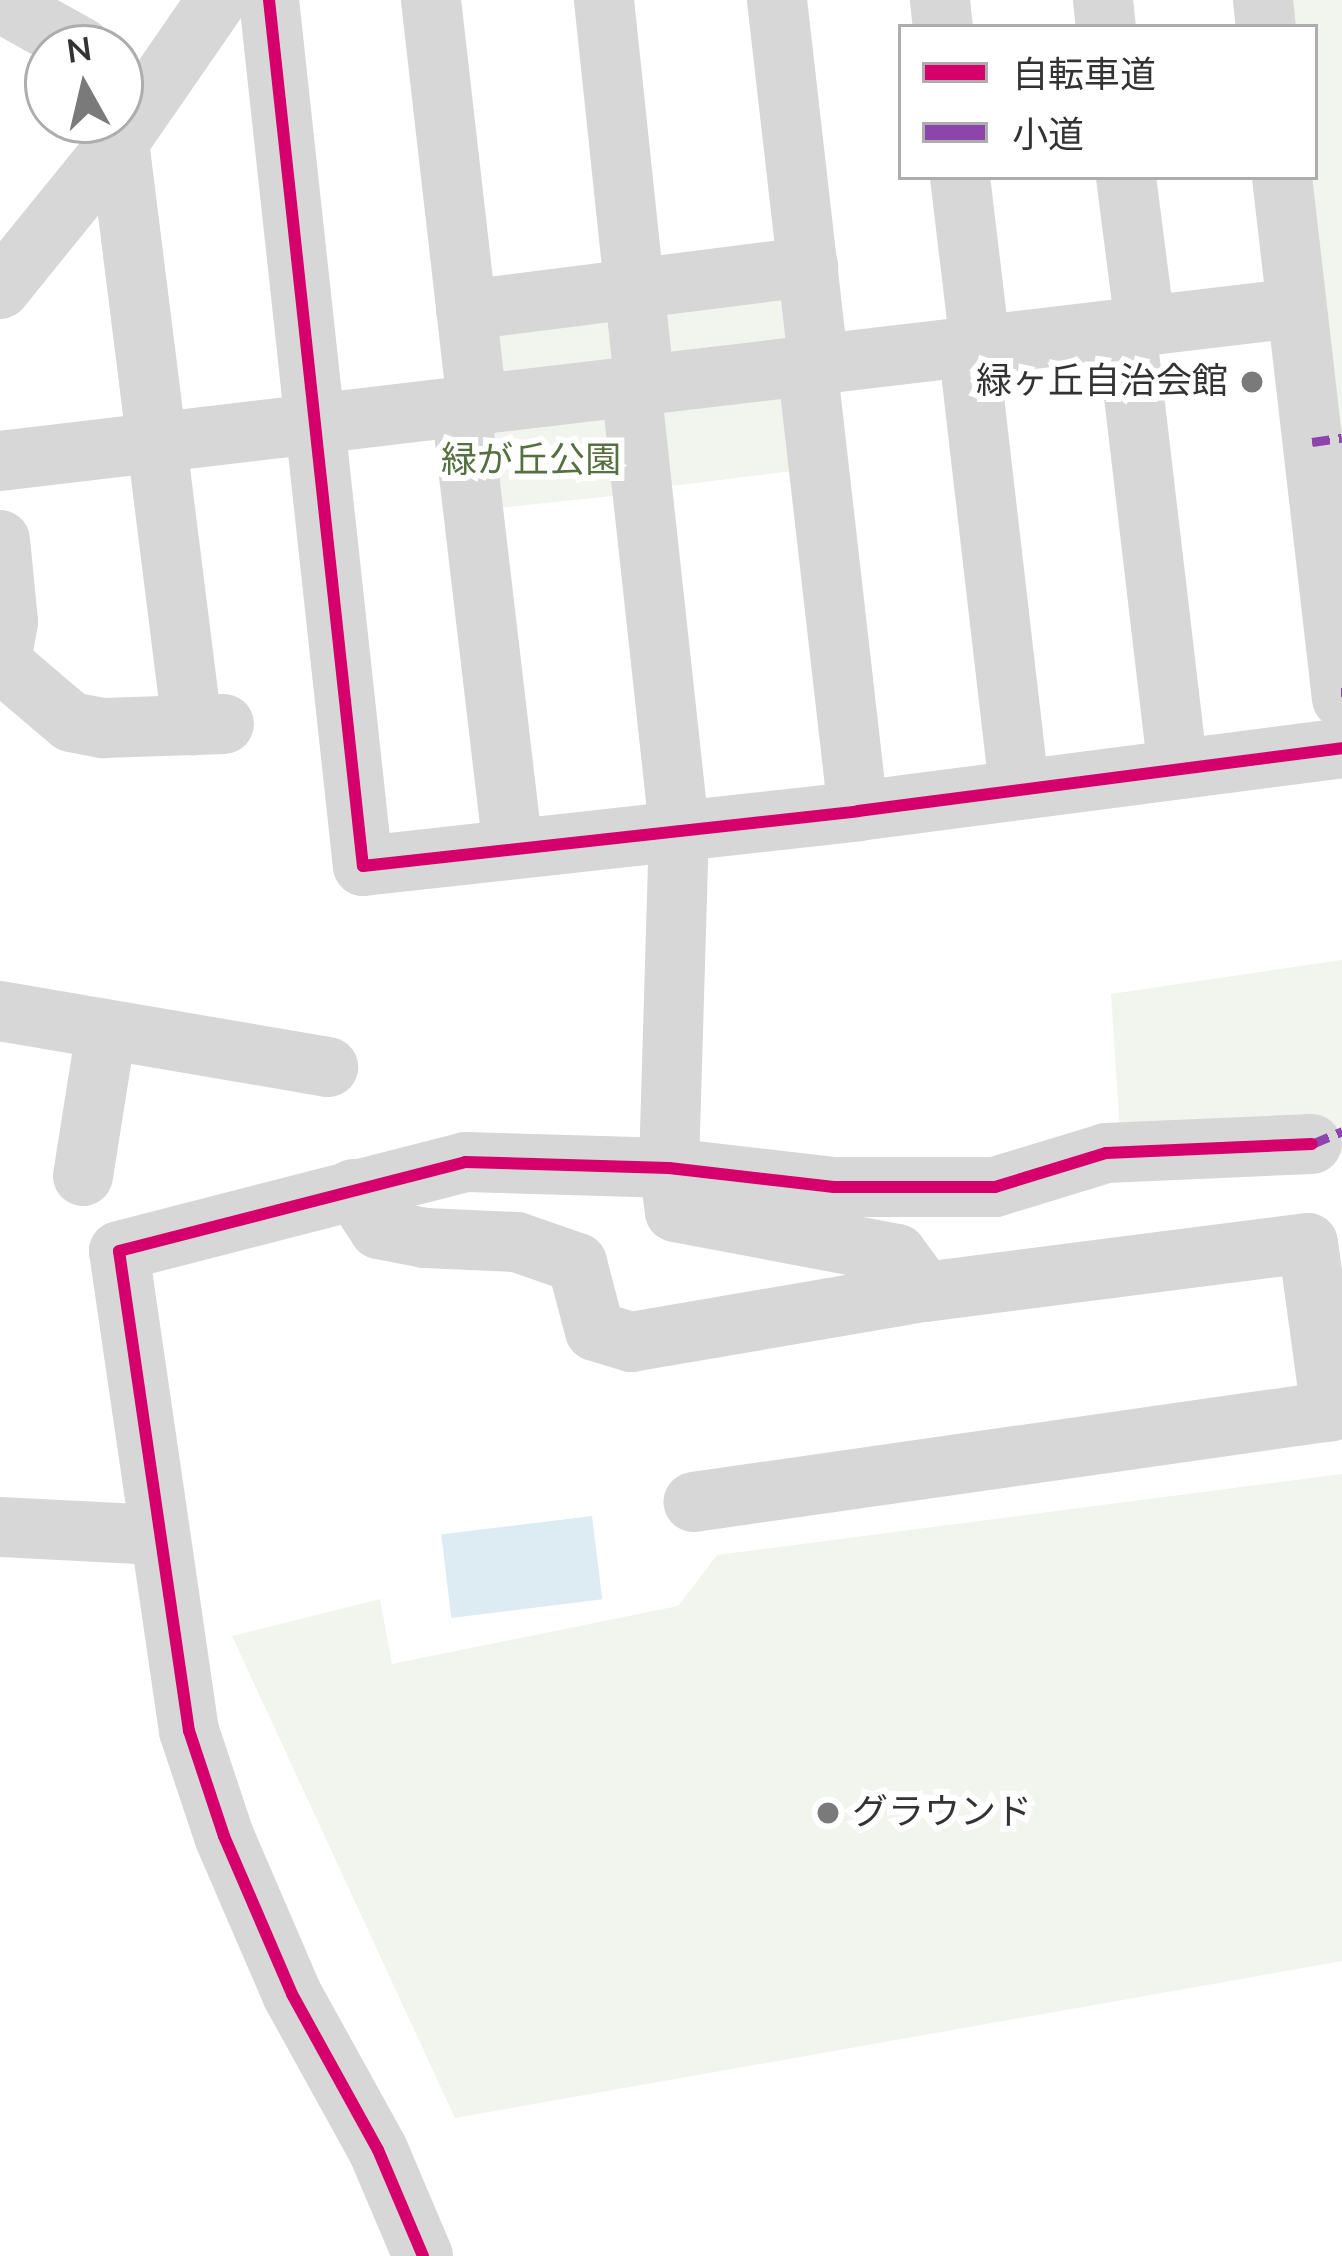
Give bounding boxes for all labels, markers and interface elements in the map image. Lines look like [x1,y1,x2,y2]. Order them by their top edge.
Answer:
north arrow [24,24,144,144]
legend [898,24,1318,180]
text: N [64,27,95,75]
text: 自転車道 [1012,51,1156,100]
text: 小道 [1012,111,1084,160]
place label: 緑ヶ丘自治会館 [976,360,1228,404]
marker: 緑ヶ丘自治会館 [1239,369,1265,395]
park label: 緑が丘公園 [441,439,621,483]
place label: グラウンド [852,1791,1032,1835]
marker: グラウンド [815,1800,841,1826]

